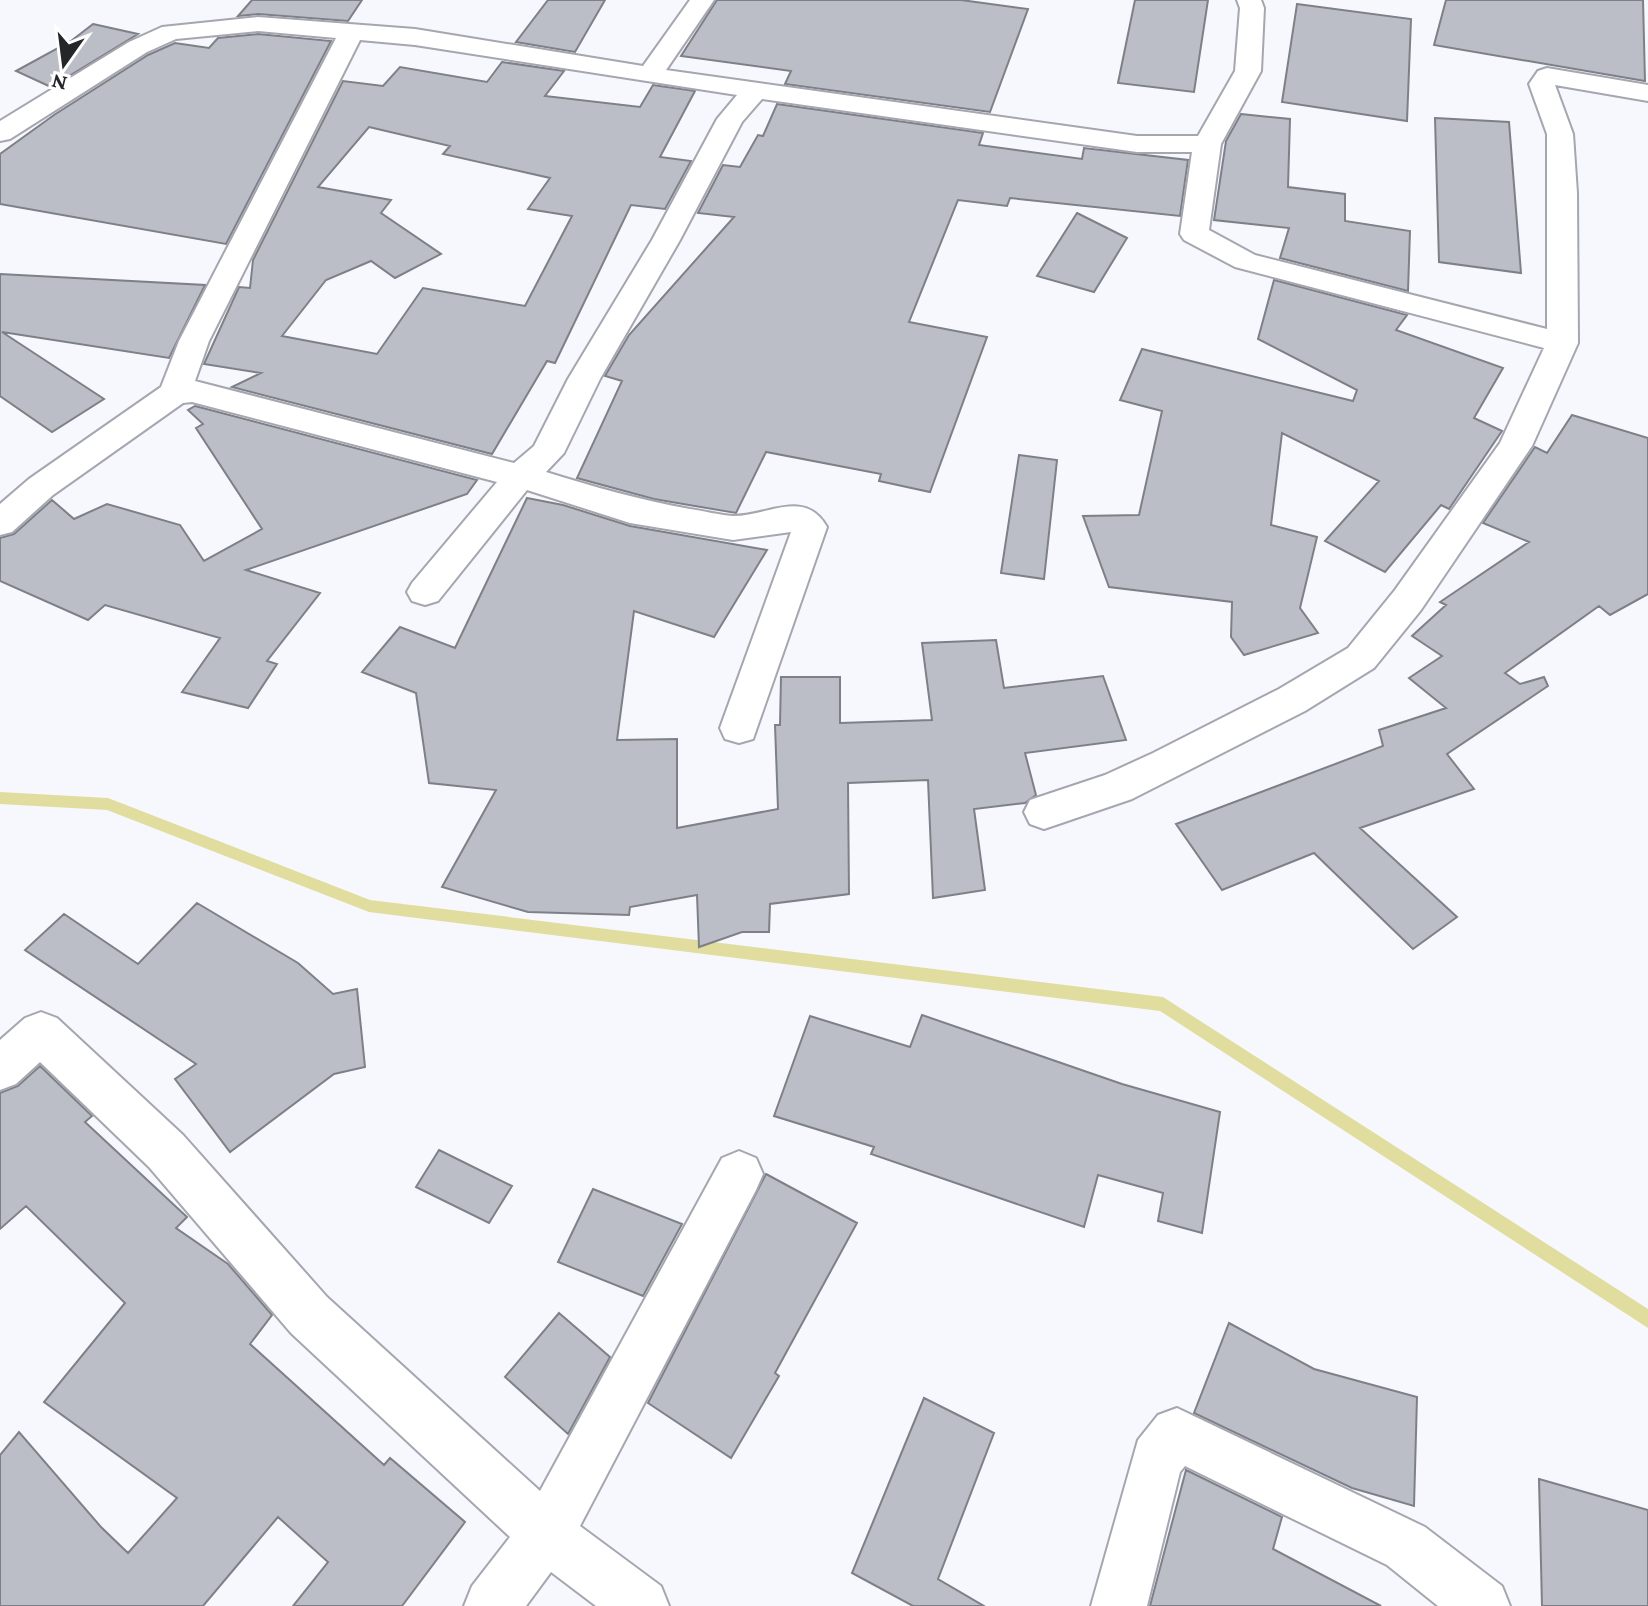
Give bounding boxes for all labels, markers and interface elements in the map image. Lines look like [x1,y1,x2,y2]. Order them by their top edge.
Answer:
north arrow [24,24,104,104]
text: N [49,69,70,97]

